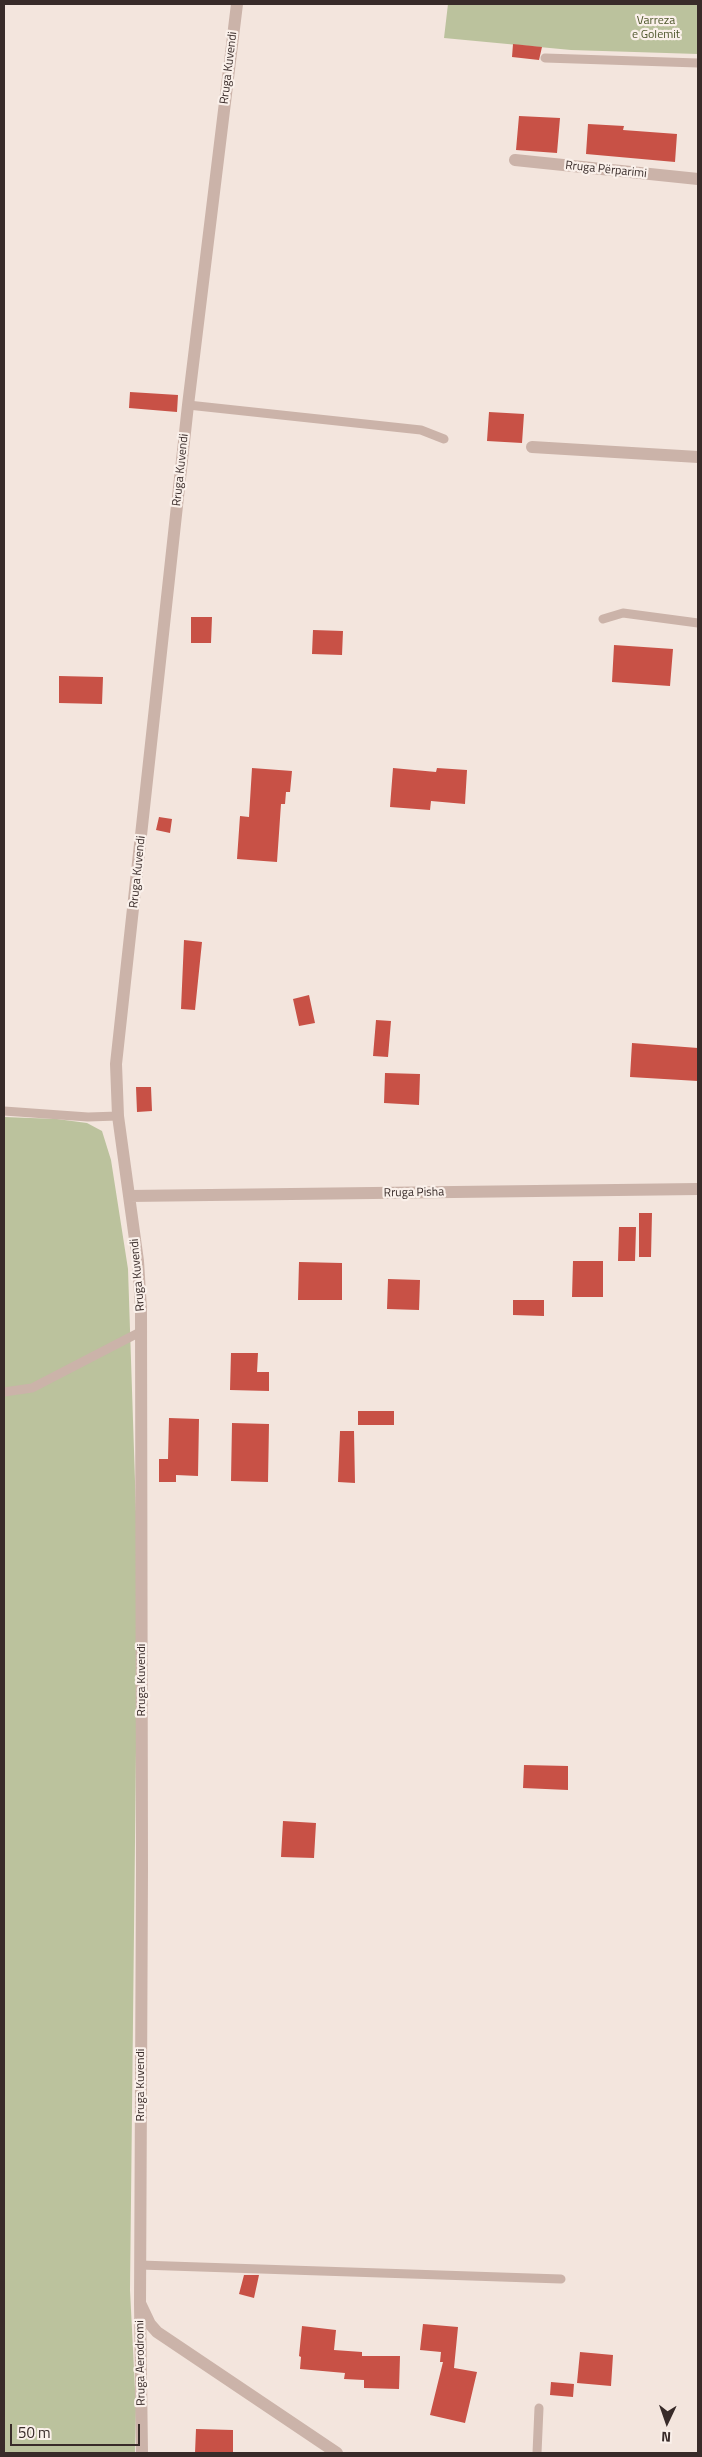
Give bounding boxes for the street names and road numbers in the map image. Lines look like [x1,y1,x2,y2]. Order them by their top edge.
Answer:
street label: Rruga Kuvendi [217,31,241,105]
street label: Rruga Përparimi [565,159,647,181]
street label: Rruga Kuvendi [170,433,192,507]
street label: Rruga Kuvendi [127,835,149,909]
street label: Rruga Pisha [384,1185,444,1201]
street label: Rruga Kuvendi [128,1238,148,1312]
street label: Rruga Kuvendi [135,1644,149,1716]
street label: Rruga Kuvendi [134,2049,148,2121]
street label: Rruga Aerodromi [133,2320,149,2406]

